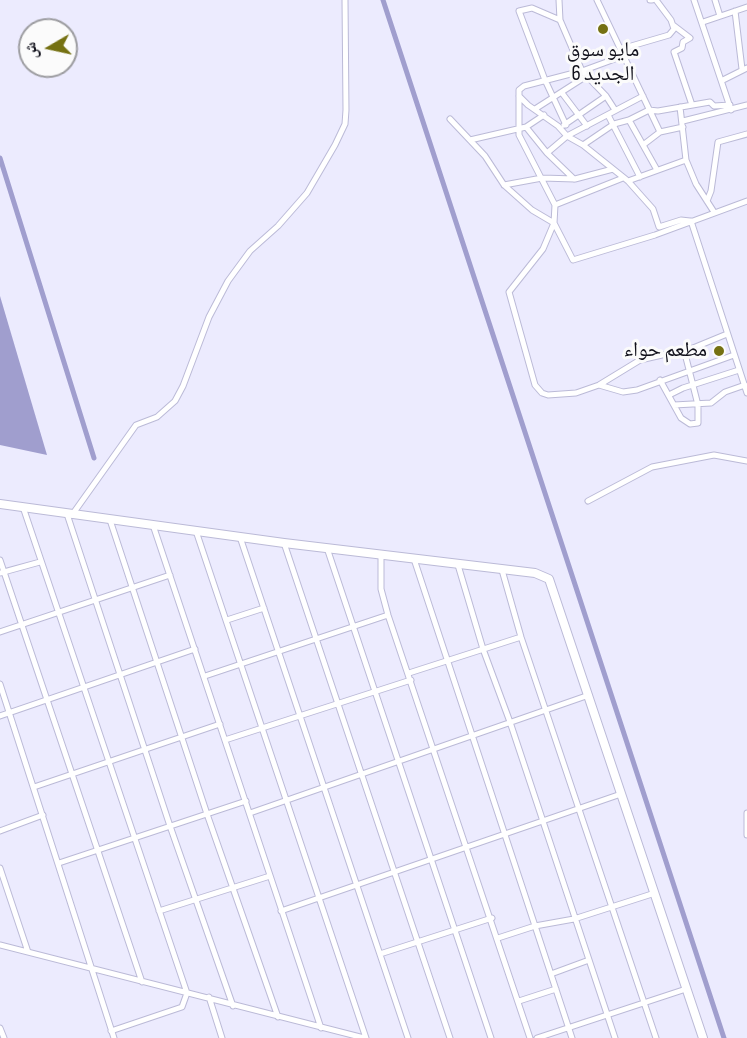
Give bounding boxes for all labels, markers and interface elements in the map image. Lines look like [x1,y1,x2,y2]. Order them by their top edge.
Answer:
north arrow [18,18,78,78]
marker: مايو سوق 6 الجديد [596,22,610,36]
place label: مايو سوق 6 الجديد [567,38,639,88]
text: ش [21,41,42,60]
place label: مطعم حواء [624,338,707,364]
marker: مطعم حواء [712,344,726,358]

